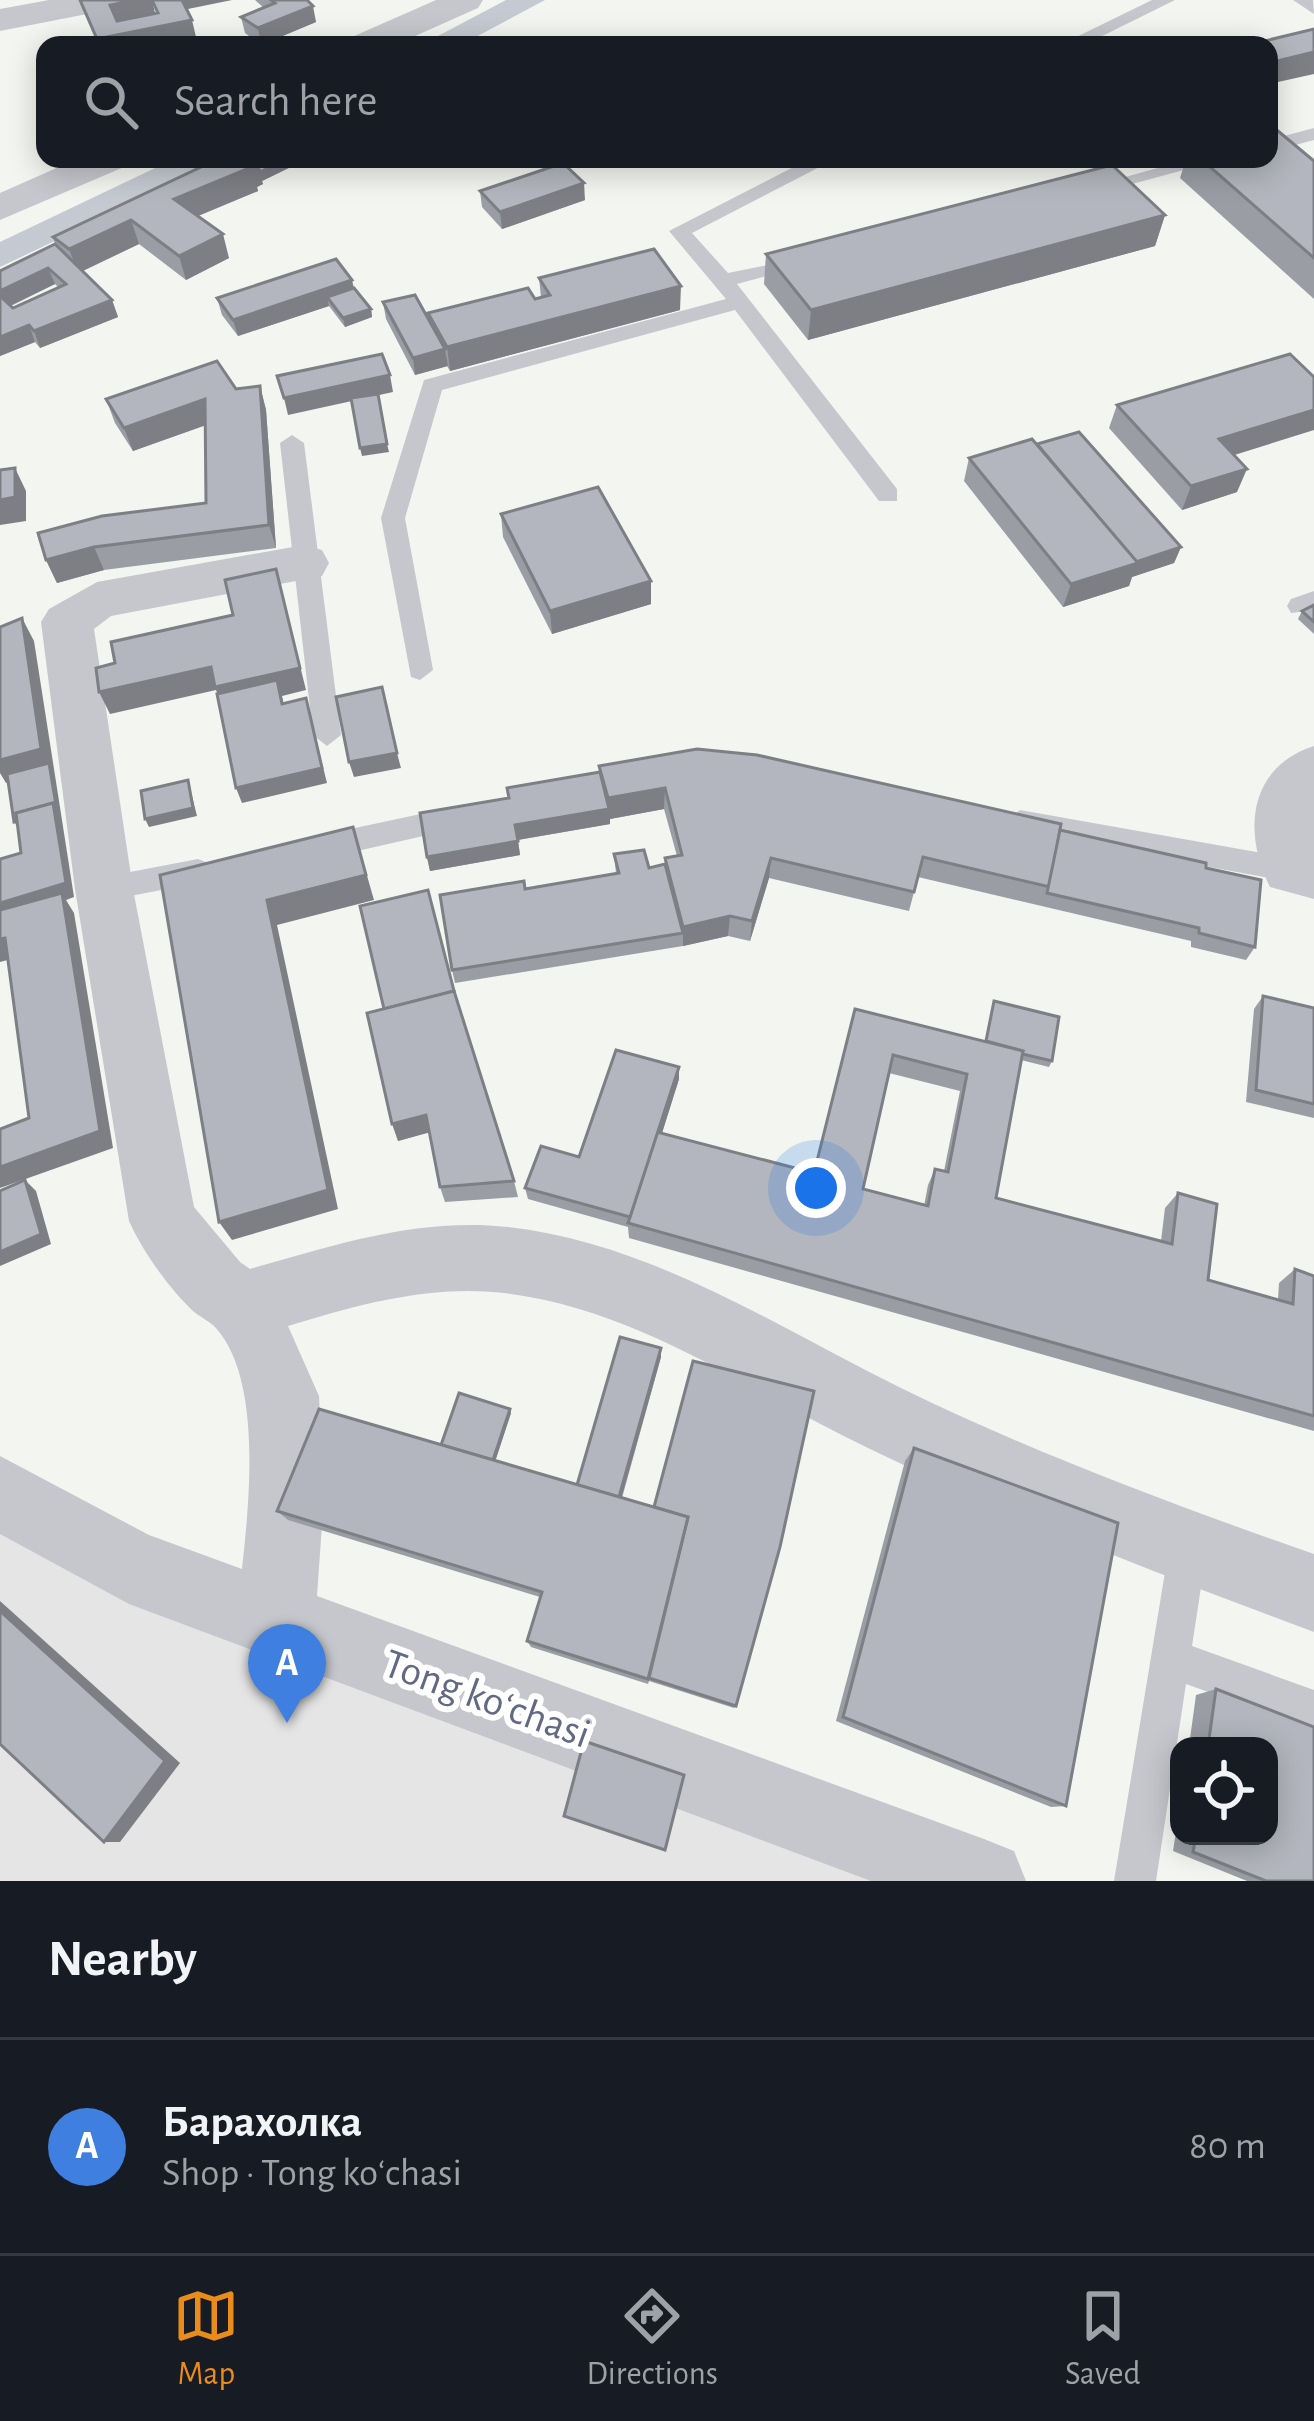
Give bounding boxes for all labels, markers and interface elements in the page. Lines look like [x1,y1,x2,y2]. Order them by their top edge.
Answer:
search box [36,36,1278,168]
icon: search [78,69,144,135]
text: Search here [174,79,377,124]
your location [786,1158,846,1218]
pin: A [248,1624,326,1723]
street label: Tong koʻchasi [378,1642,596,1756]
map controls [1170,1737,1278,1845]
button: locate [1170,1737,1278,1845]
text: Nearby [48,1934,197,1985]
text: Барахолка [162,2100,362,2145]
text: A [75,2127,99,2166]
text: 80 m [1189,2127,1266,2166]
text: Shop · Tong koʻchasi [162,2154,462,2193]
tab: Map [173,2283,239,2395]
tab: Directions [586,2283,718,2395]
tab: Saved [1065,2283,1140,2395]

